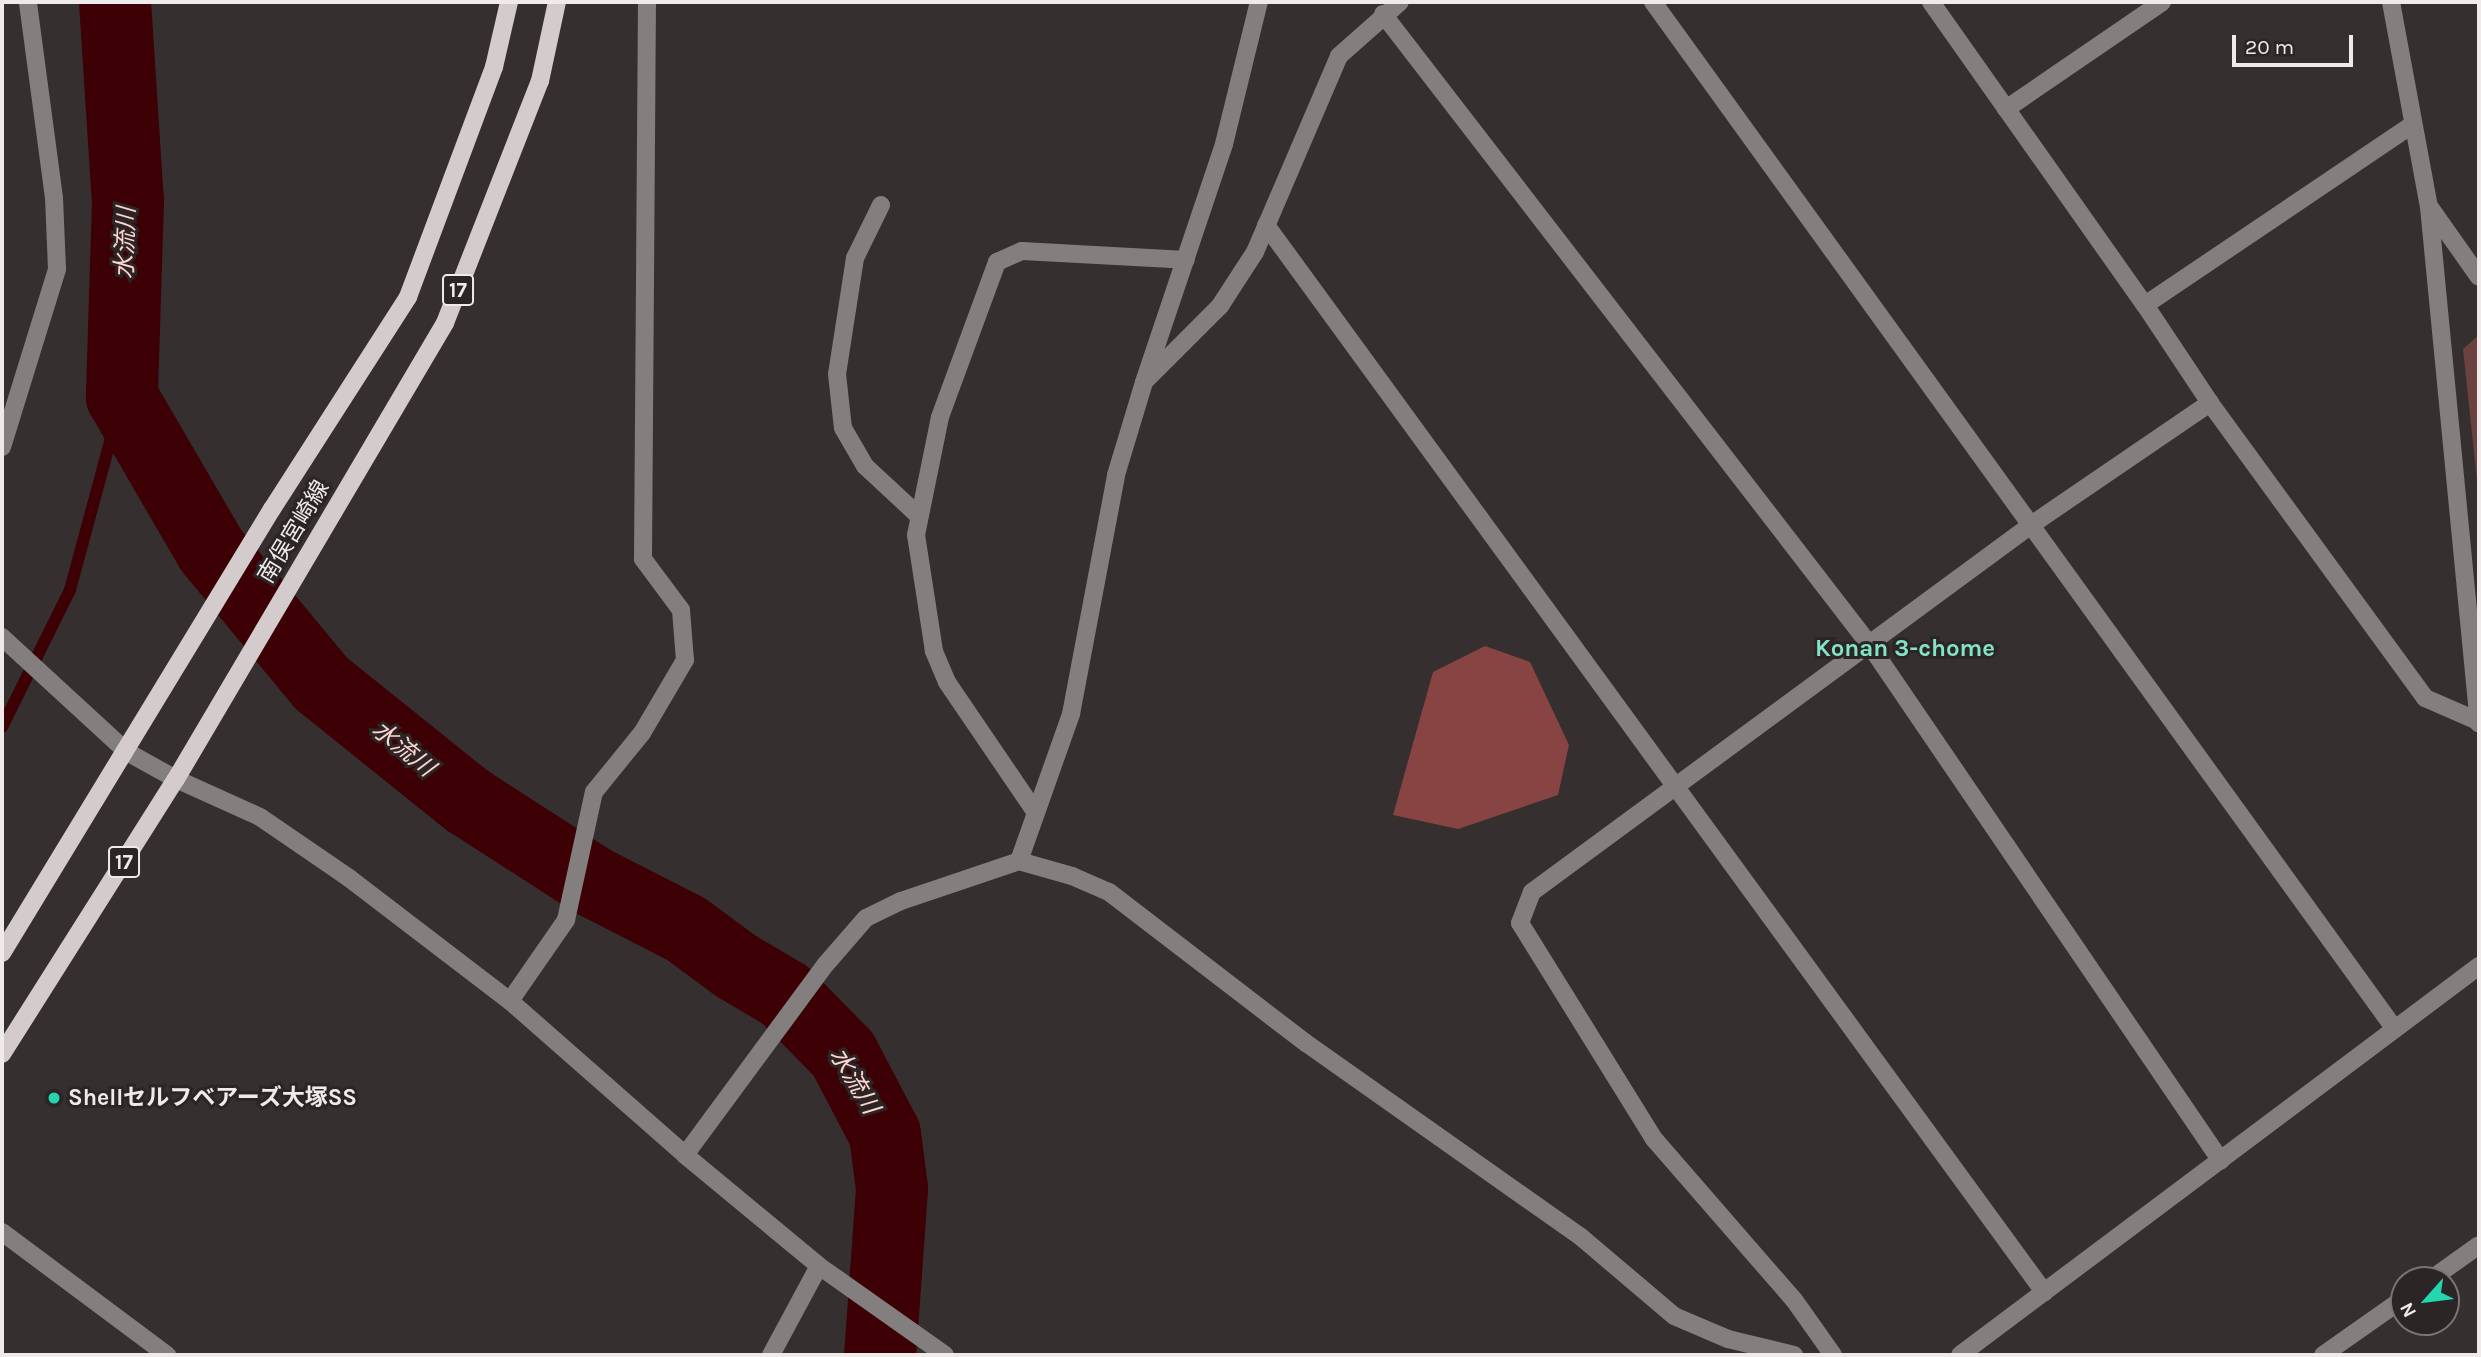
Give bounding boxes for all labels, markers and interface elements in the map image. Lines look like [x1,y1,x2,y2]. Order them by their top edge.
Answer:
scale bar [2236,21,2357,65]
text: 20 m [2245,35,2294,59]
water label: 水流川 [110,207,142,279]
road number: 17 [440,272,476,308]
street label: 南俣宮崎線 [253,476,335,588]
district label: Konan 3-chome [1815,635,1995,663]
water label: 水流川 [366,715,440,783]
road number: 17 [106,844,142,880]
water label: 水流川 [823,1043,885,1119]
place label: Shellセルフベアーズ大塚SS [68,1084,358,1112]
marker: Shellセルフベアーズ大塚SS [46,1090,62,1106]
north arrow [2390,1266,2460,1336]
text: N [2395,1299,2421,1321]

